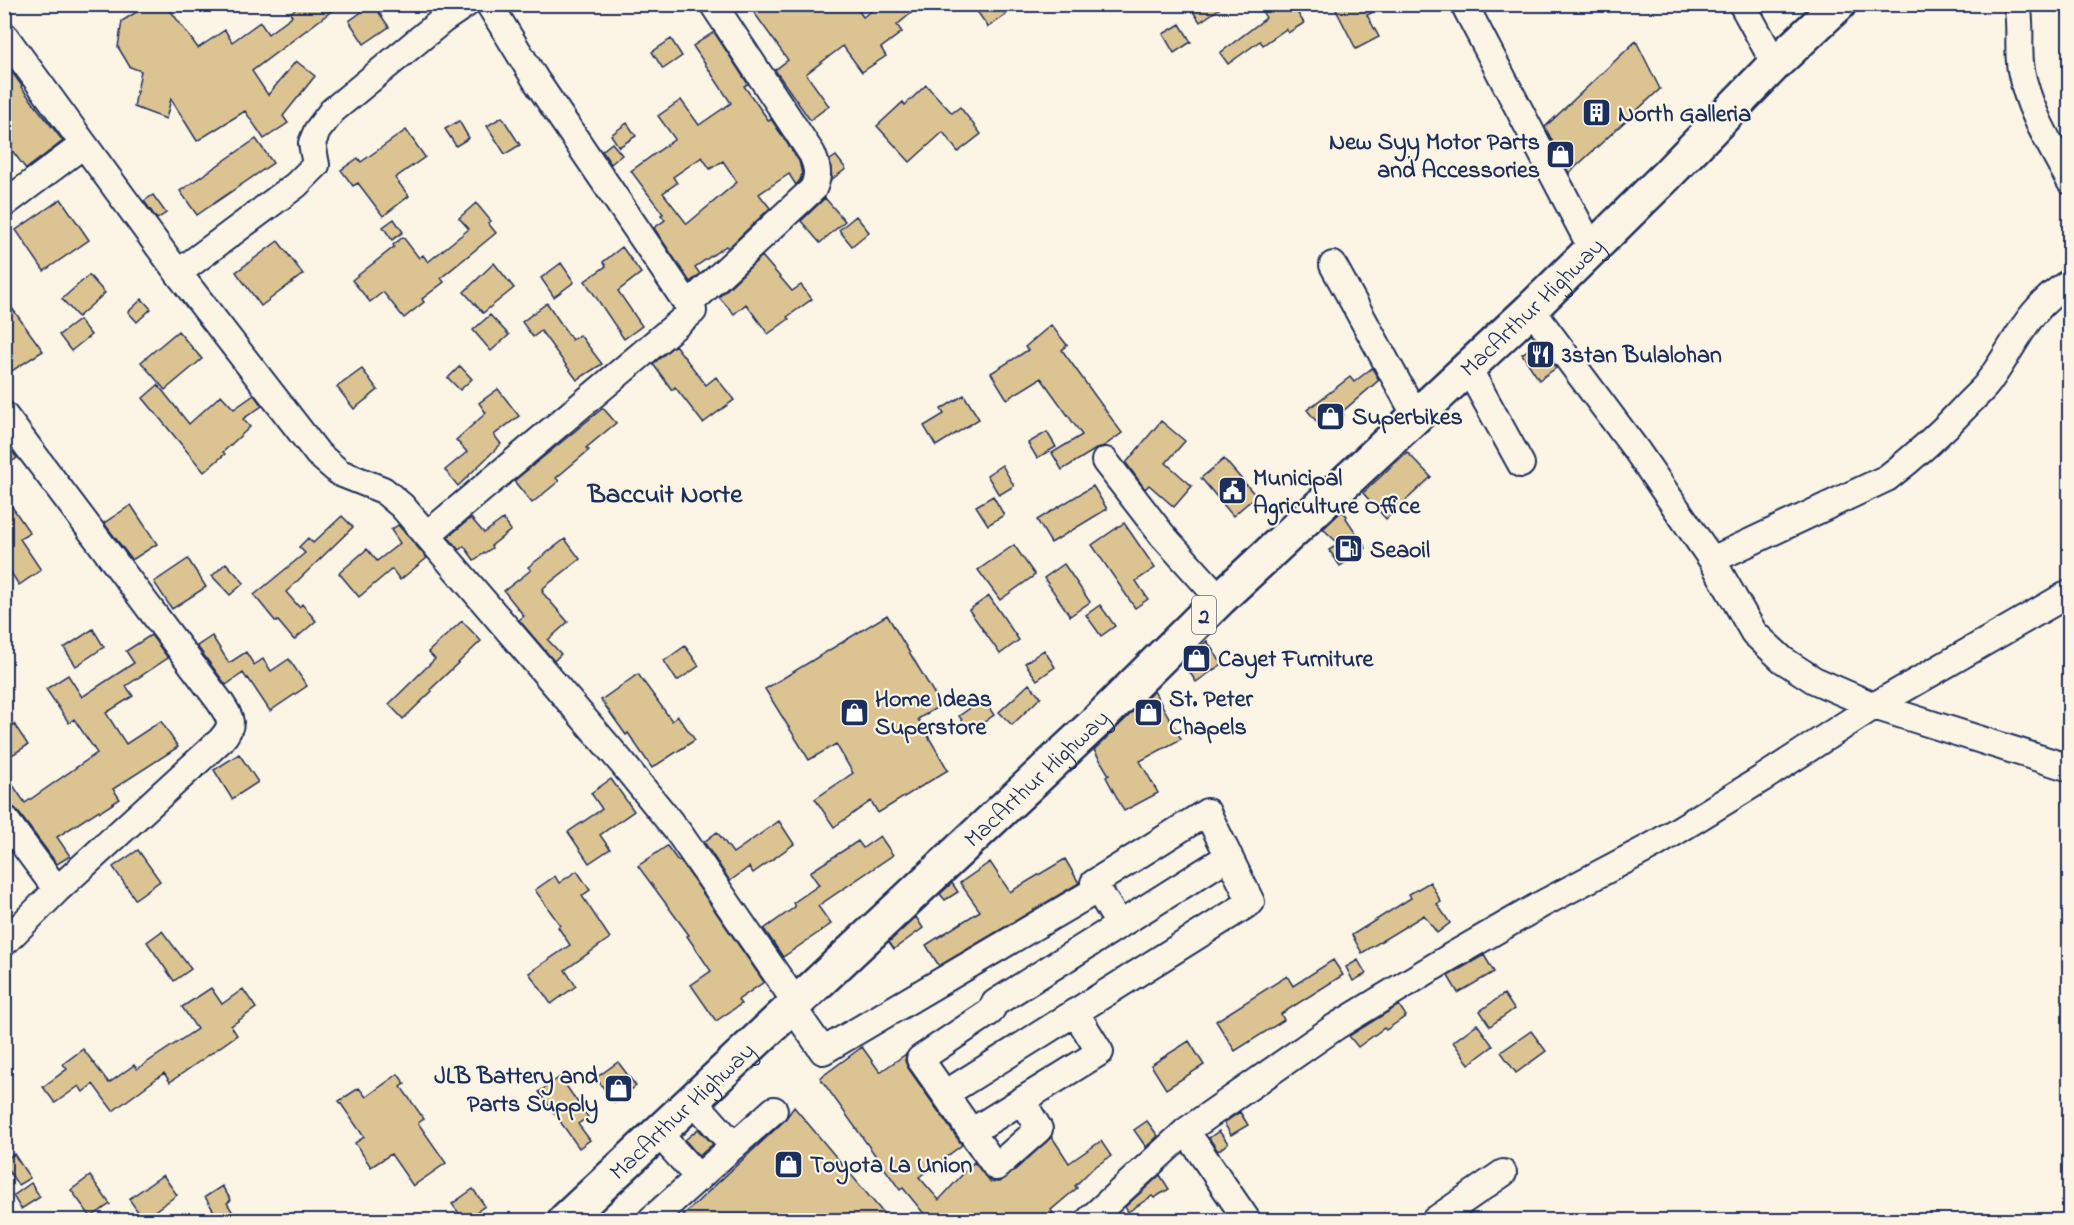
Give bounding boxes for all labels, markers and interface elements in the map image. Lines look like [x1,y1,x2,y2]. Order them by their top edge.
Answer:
building icon: North Galleria [1581,97,1613,129]
place label: North Galleria [1618,98,1751,133]
place label: New Syy Motor Parts and Accessories [1329,126,1540,189]
shop icon: New Syy Motor Parts and Accessories [1545,139,1577,171]
street label: MacArthur Highway [1453,231,1614,387]
restaurant icon: 3stan Bulalohan [1525,338,1557,370]
place label: 3stan Bulalohan [1561,339,1722,374]
shop icon: Superbikes [1315,400,1347,432]
place label: Superbikes [1352,401,1463,436]
place label: Municipal Agriculture Office [1253,462,1421,526]
public building icon: Municipal Agriculture Office [1216,475,1248,507]
district label: Baccuit Norte [586,476,743,515]
fuel station icon: Seaoil [1333,533,1365,565]
place label: Seaoil [1370,534,1430,569]
road number: 2 [1192,596,1216,634]
shop icon: Cayet Furniture [1181,642,1213,674]
place label: Cayet Furniture [1218,643,1375,679]
place label: Home Ideas Superstore [875,683,992,746]
place label: St. Peter Chapels [1169,683,1253,746]
shop icon: Home Ideas Superstore [838,696,870,728]
shop icon: St. Peter Chapels [1132,696,1164,728]
street label: MacArthur Highway [957,703,1120,857]
street label: MacArthur Highway [603,1035,765,1190]
place label: JLB Battery and Parts Supply [434,1060,598,1124]
shop icon: JLB Battery and Parts Supply [603,1073,635,1105]
shop icon: Toyota La Union [773,1148,805,1180]
place label: Toyota La Union [810,1149,972,1185]

